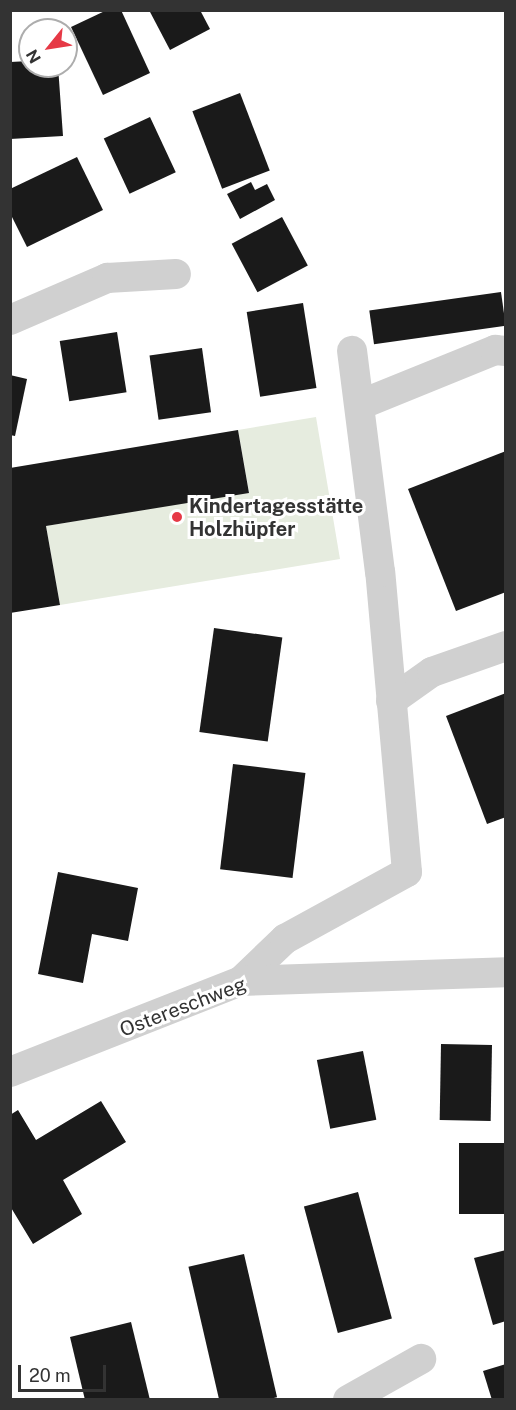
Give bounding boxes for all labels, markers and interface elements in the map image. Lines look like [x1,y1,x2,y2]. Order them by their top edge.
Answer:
north arrow [18,18,78,78]
text: N [22,46,45,66]
place label: Kindertagesstätte Holzhüpfer [189,494,363,541]
marker: Kindertagesstätte Holzhüpfer [170,510,184,524]
street label: Ostereschweg [116,972,250,1042]
scale bar [21,1353,110,1391]
text: 20 m [29,1365,71,1386]

